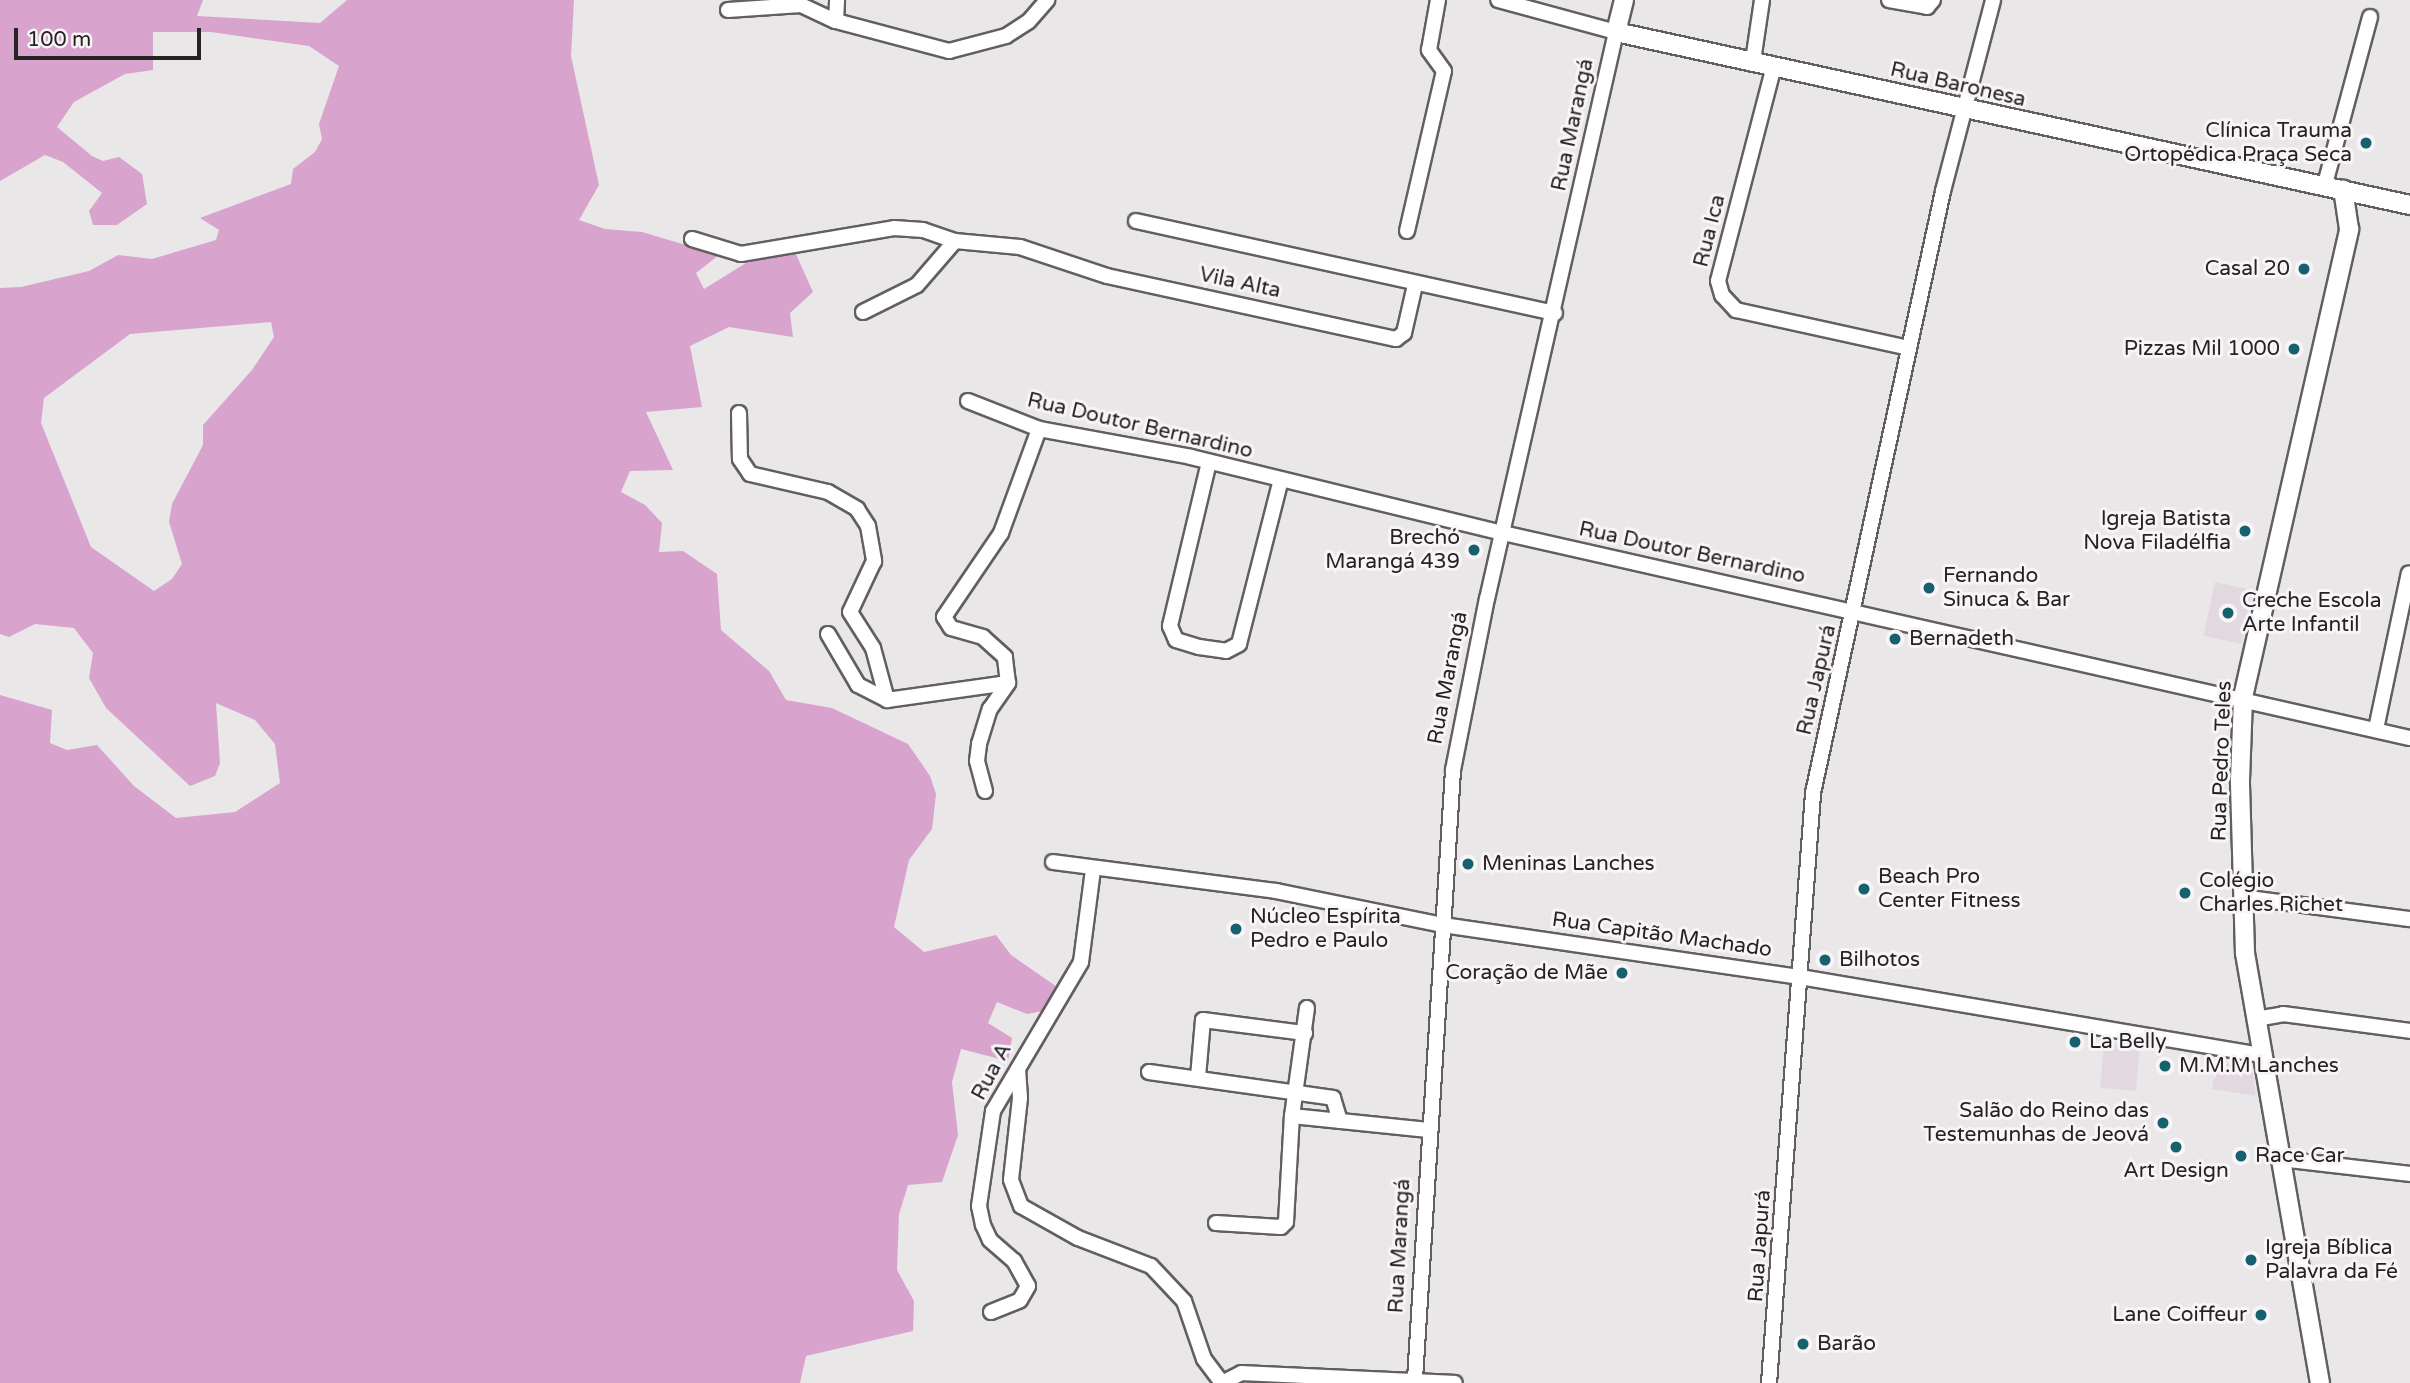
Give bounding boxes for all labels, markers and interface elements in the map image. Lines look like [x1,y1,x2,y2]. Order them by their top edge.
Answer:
scale bar [18,14,205,58]
text: 100 m [27,27,91,52]
street label: Rua Marangá [1547,56,1599,194]
street label: Rua Baronesa [1888,57,2028,113]
place label: Clínica Trauma Ortopédica Praça Seca [2124,118,2352,168]
marker: Clínica Trauma Ortopédica Praça Seca [2358,135,2374,151]
street label: Rua Ica [1689,192,1731,270]
place label: Casal 20 [2205,256,2290,282]
marker: Casal 20 [2296,261,2312,277]
street label: Vila Alta [1197,262,1283,304]
place label: Pizzas Mil 1000 [2124,336,2280,362]
marker: Pizzas Mil 1000 [2286,341,2302,357]
street label: Rua Doutor Bernardino [1025,388,1255,464]
place label: Igreja Batista Nova Filadélfia [2083,506,2231,556]
street label: Rua Doutor Bernardino [1576,517,1808,589]
marker: Igreja Batista Nova Filadélfia [2237,523,2253,539]
place label: Brechó Marangá 439 [1325,525,1460,575]
marker: Brechó Marangá 439 [1466,542,1482,558]
place label: Fernando Sinuca & Bar [1943,563,2070,613]
marker: Fernando Sinuca & Bar [1921,580,1937,596]
place label: Creche Escola Arte Infantil [2242,588,2382,638]
marker: Creche Escola Arte Infantil [2220,605,2236,621]
street label: Rua Marangá [1423,609,1473,747]
street label: Rua Japurá [1792,622,1842,738]
place label: Bernadeth [1909,626,2014,652]
marker: Bernadeth [1887,631,1903,647]
street label: Rua Pedro Teles [2207,680,2237,842]
place label: Meninas Lanches [1482,851,1655,877]
marker: Meninas Lanches [1460,856,1476,872]
place label: Beach Pro Center Fitness [1878,864,2021,914]
place label: Colégio Charles Richet [2199,868,2343,918]
marker: Beach Pro Center Fitness [1856,881,1872,897]
marker: Colégio Charles Richet [2177,885,2193,901]
place label: Núcleo Espírita Pedro e Paulo [1250,904,1401,954]
street label: Rua Capitão Machado [1550,907,1774,963]
marker: Núcleo Espírita Pedro e Paulo [1228,921,1244,937]
place label: Bilhotos [1839,947,1920,973]
marker: Bilhotos [1817,952,1833,968]
place label: Coração de Mãe [1445,960,1608,986]
marker: Coração de Mãe [1614,965,1630,981]
place label: La Belly [2089,1029,2166,1055]
marker: La Belly [2067,1034,2083,1050]
street label: Rua A [967,1039,1017,1105]
place label: M.M.M Lanches [2179,1053,2339,1079]
marker: M.M.M Lanches [2157,1058,2173,1074]
place label: Salão do Reino das Testemunhas de Jeová [1923,1098,2149,1148]
marker: Salão do Reino das Testemunhas de Jeová [2155,1115,2171,1131]
marker: Art Design [2168,1139,2184,1155]
place label: Race Car [2255,1143,2345,1169]
marker: Race Car [2233,1148,2249,1164]
place label: Art Design [2123,1158,2229,1184]
street label: Rua Marangá [1384,1178,1416,1314]
street label: Rua Japurá [1744,1189,1776,1303]
place label: Igreja Bíblica Palavra da Fé [2265,1235,2398,1285]
marker: Igreja Bíblica Palavra da Fé [2243,1252,2259,1268]
place label: Lane Coiffeur [2112,1302,2247,1328]
marker: Lane Coiffeur [2253,1307,2269,1323]
place label: Barão [1817,1331,1876,1357]
marker: Barão [1795,1336,1811,1352]

